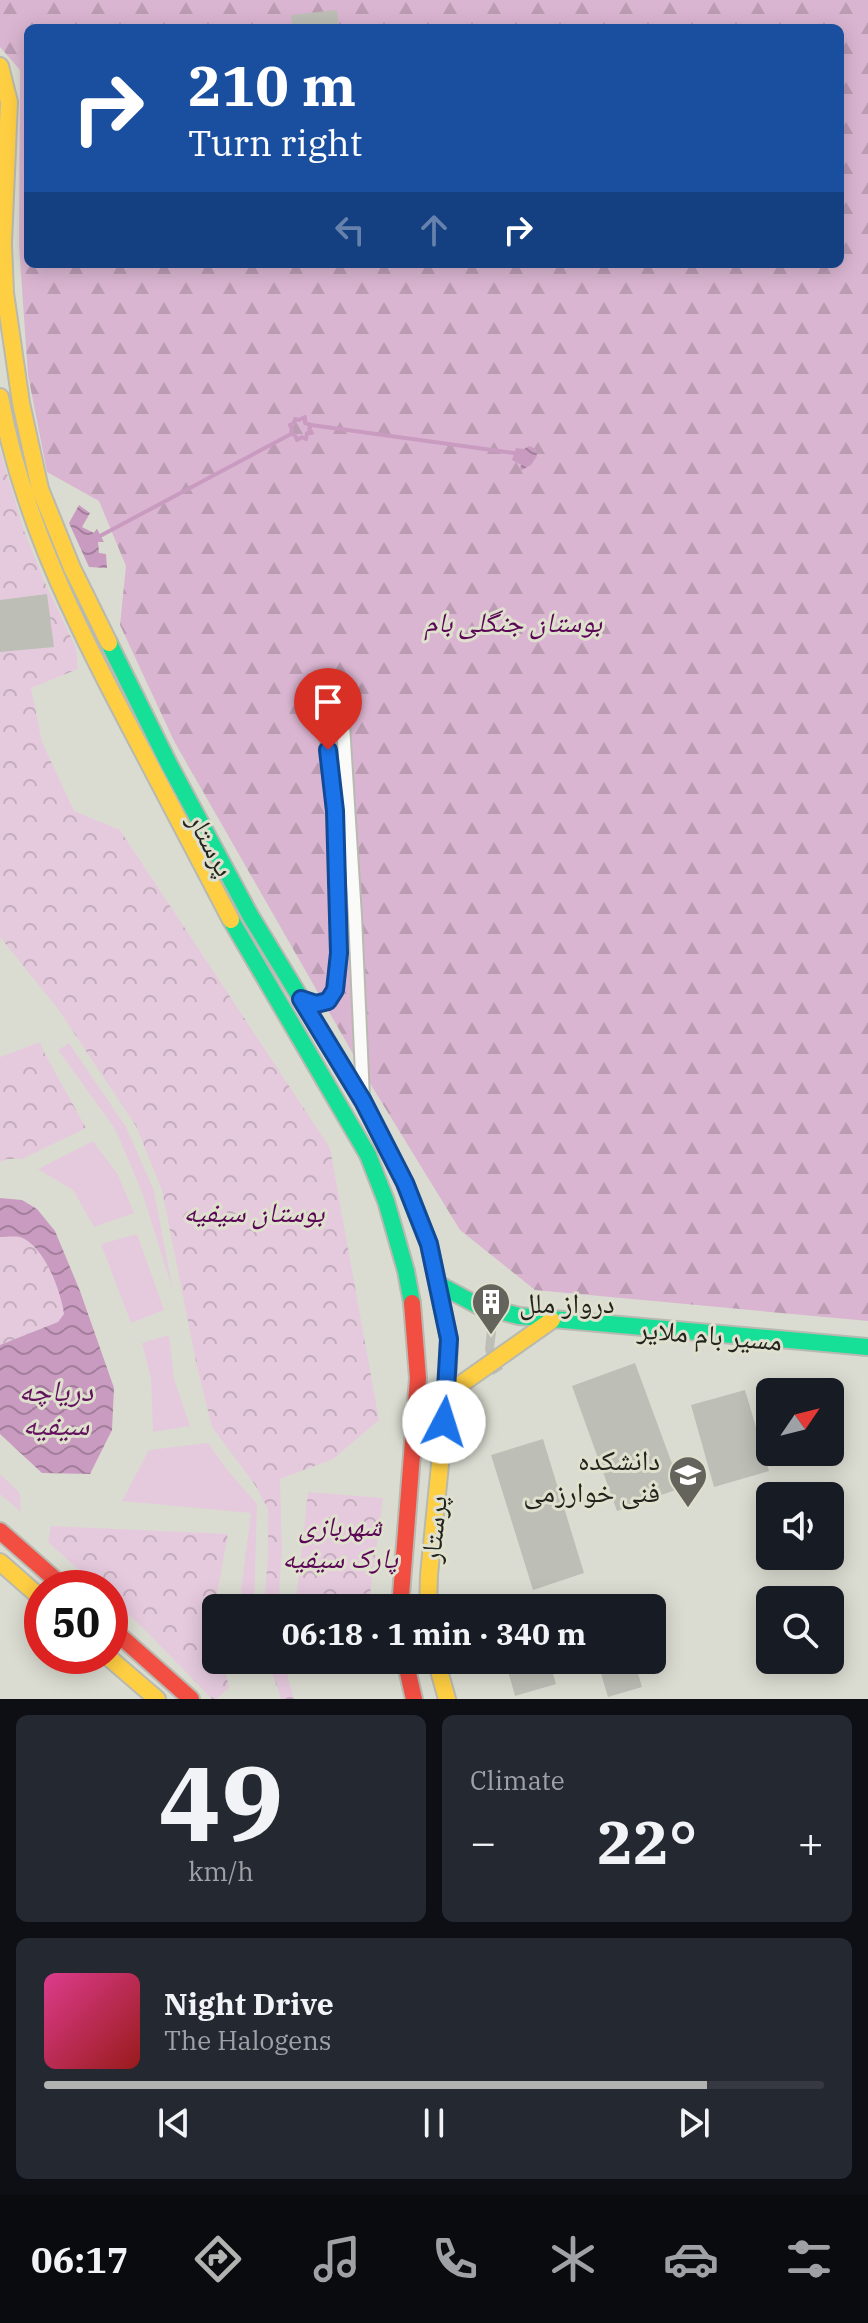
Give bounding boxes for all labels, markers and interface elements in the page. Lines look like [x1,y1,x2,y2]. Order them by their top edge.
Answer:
text: 210 m [188,49,356,121]
icon: right [56,56,160,160]
text: Turn right [188,119,362,166]
icon: left [328,208,372,252]
icon: ahead [412,208,456,252]
icon: right [496,208,540,252]
park label: بوستان جنگلی بام [424,603,602,641]
pin [294,668,362,750]
icon: arrive [306,680,350,724]
street label: پرستار [179,805,244,882]
park label: بوستان سیفیه [184,1193,325,1230]
building icon: درواز ملل [470,1281,512,1336]
place label: درواز ملل [519,1284,615,1321]
street label: مسیر بام ملایر [635,1309,784,1360]
water label: دریاچه سیفیه [19,1370,94,1443]
north arrow [756,1378,844,1466]
map controls [756,1378,844,1674]
position arrow [402,1380,486,1464]
place label: دانشکده فنی خوارزمی [523,1441,660,1510]
school or university icon: دانشکده فنی خوارزمی [667,1454,709,1509]
button: sound [756,1482,844,1570]
street label: پرستار [411,1494,455,1565]
park label: شهربازی پارک سیفیه [282,1507,398,1576]
speed limit sign: 50 [24,1570,128,1674]
button: search [756,1586,844,1674]
text: 06:18 · 1 min · 340 m [282,1614,586,1653]
text: 49 [159,1734,283,1870]
text: Climate [470,1763,565,1797]
text: 22° [597,1802,697,1881]
text: − [470,1813,496,1870]
text: + [798,1813,824,1870]
text: km/h [188,1854,254,1888]
text: Night Drive [164,1984,334,2023]
text: The Halogens [164,2023,332,2057]
icon: previous [152,2101,196,2145]
icon: pause [412,2101,456,2145]
icon: next [672,2101,716,2145]
icon: directions [190,2231,246,2287]
icon: music [309,2231,365,2287]
icon: phone [427,2231,483,2287]
icon: climate [545,2231,601,2287]
icon: car [663,2231,719,2287]
icon: filters [781,2231,837,2287]
text: 06:17 [31,2236,128,2283]

